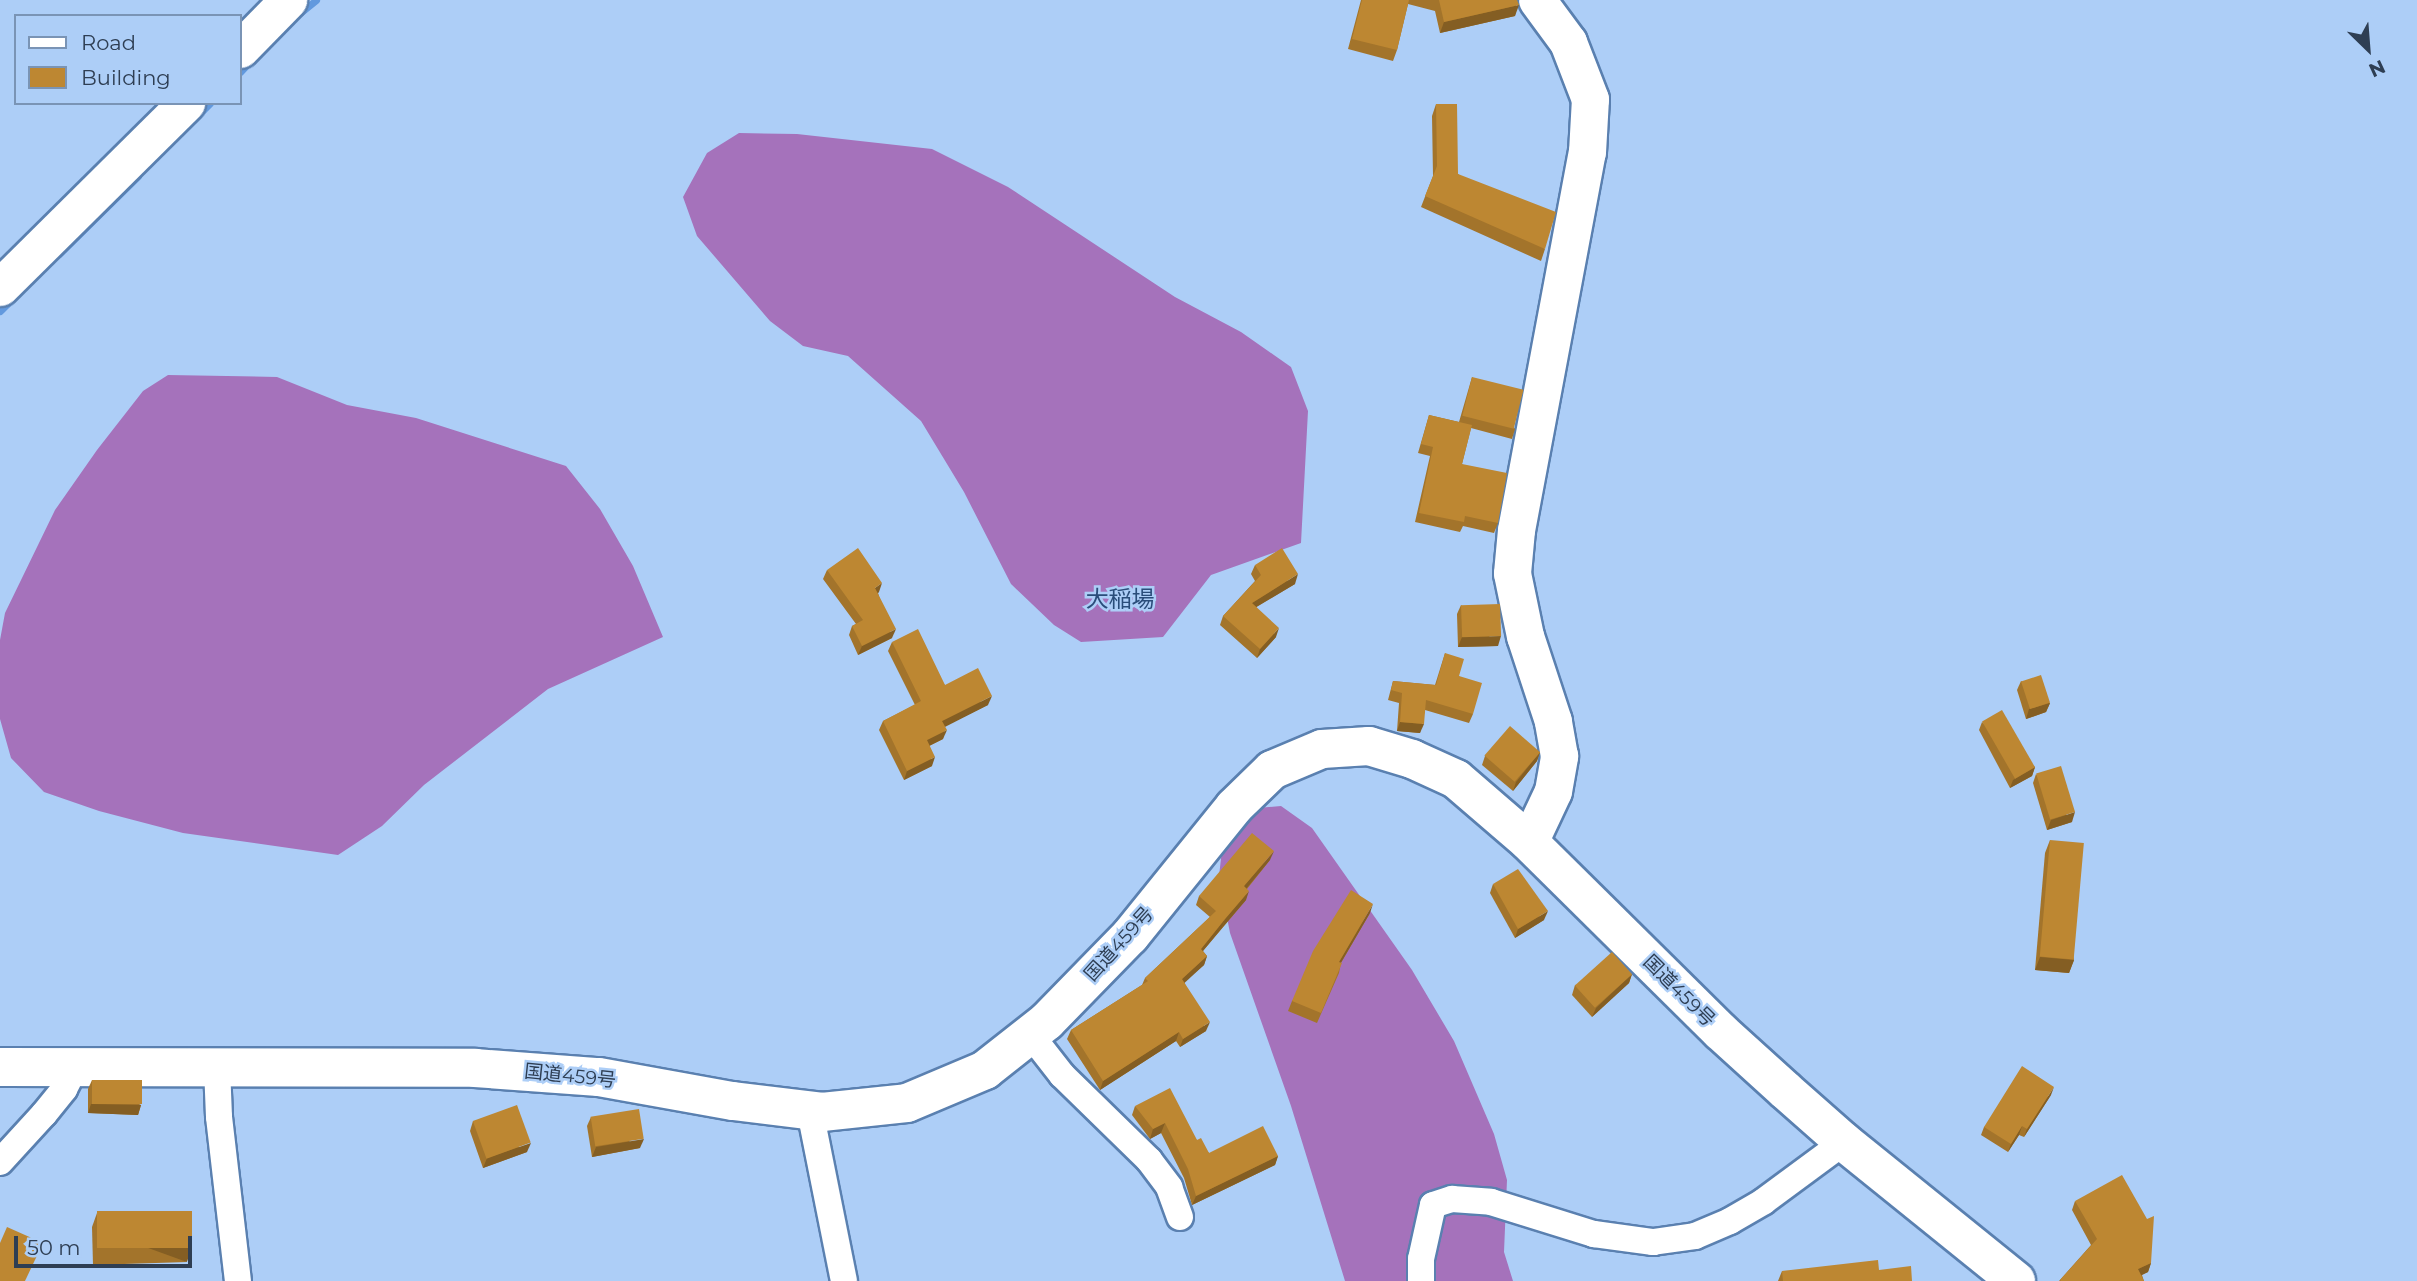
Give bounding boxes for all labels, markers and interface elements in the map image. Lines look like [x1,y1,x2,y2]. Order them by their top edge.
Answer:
legend [14,14,242,105]
north arrow [2333,14,2403,84]
text: Road [81,30,136,55]
text: N [2365,55,2389,82]
text: Building [81,65,171,90]
district label: 大稲場 [1086,585,1154,613]
street label: 国道459号 [1080,902,1158,986]
street label: 国道459号 [1638,950,1720,1032]
street label: 国道459号 [523,1060,617,1092]
scale bar [18,1222,196,1266]
text: 50 m [27,1235,81,1260]

